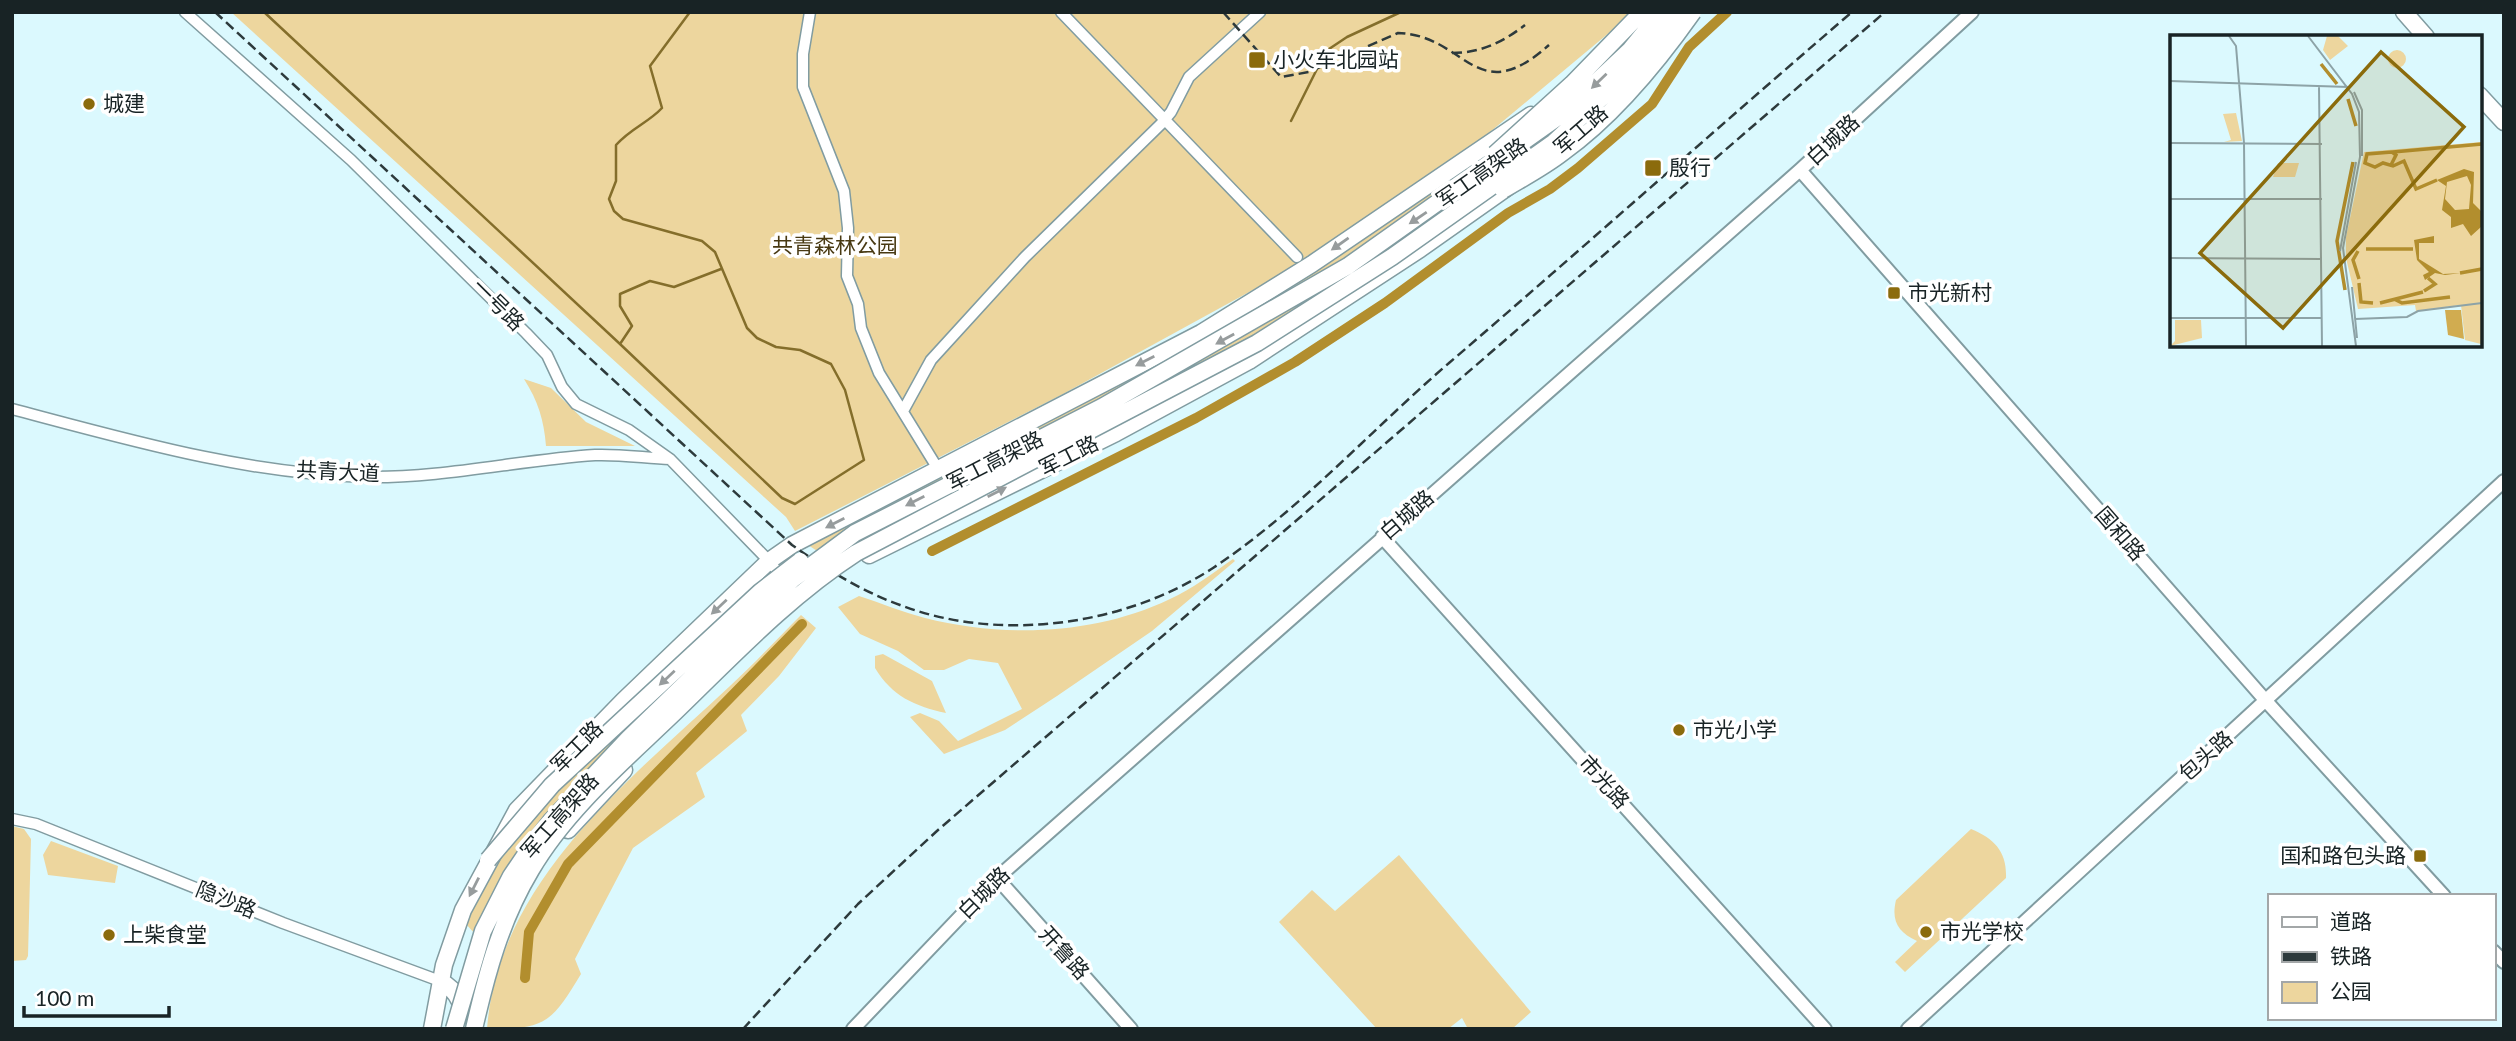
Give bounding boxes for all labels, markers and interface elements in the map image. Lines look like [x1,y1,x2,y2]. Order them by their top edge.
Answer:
inset map [2170,35,2481,346]
place label: 小火车北园站 [1273,46,1399,71]
marker: 小火车北园站 [1247,50,1267,70]
one-way arrow [1592,72,1608,89]
place label: 城建 [103,90,145,115]
marker: 城建 [81,96,97,112]
street label: 军工路 [1548,99,1612,159]
street label: 白城路 [1800,108,1864,170]
street label: 军工高架路 [1431,131,1531,212]
place label: 殷行 [1669,154,1711,179]
marker: 殷行 [1643,158,1663,178]
one-way arrow [1409,211,1427,225]
park label: 共青森林公园 [772,232,898,257]
one-way arrow [1331,237,1349,251]
street label: 一号路 [468,273,530,335]
place label: 市光新村 [1908,279,1992,304]
marker: 市光新村 [1886,285,1902,301]
one-way arrow [1216,333,1235,345]
one-way arrow [1135,356,1155,367]
street label: 军工高架路 [942,425,1047,495]
street label: 军工路 [1035,429,1102,480]
street label: 共青大道 [295,456,381,485]
street label: 白城路 [1374,484,1438,544]
one-way arrow [987,487,1007,498]
one-way arrow [905,496,925,507]
street label: 国和路 [2091,501,2151,565]
one-way arrow [825,518,845,529]
one-way arrow [710,599,728,615]
one-way arrow [659,670,676,686]
street label: 军工路 [545,715,607,777]
place label: 市光小学 [1693,716,1777,741]
marker: 市光小学 [1671,722,1687,738]
street label: 包头路 [2173,725,2237,785]
street label: 市光路 [1575,749,1635,813]
street label: 军工高架路 [515,767,603,863]
place label: 国和路包头路 [2280,842,2406,867]
marker: 国和路包头路 [2412,848,2428,864]
street label: 白城路 [952,861,1014,923]
street label: 隐沙路 [193,875,260,922]
one-way arrow [469,877,480,897]
legend [2268,894,2495,1020]
text: 道路 [2330,908,2372,933]
place label: 市光学校 [1940,918,2024,943]
street label: 开鲁路 [1035,920,1095,984]
place label: 上柴食堂 [123,921,207,946]
marker: 市光学校 [1918,924,1934,940]
marker: 上柴食堂 [101,927,117,943]
text: 铁路 [2330,943,2372,968]
scale bar [24,974,170,1018]
text: 公园 [2330,978,2372,1003]
text: 100 m [35,985,94,1010]

